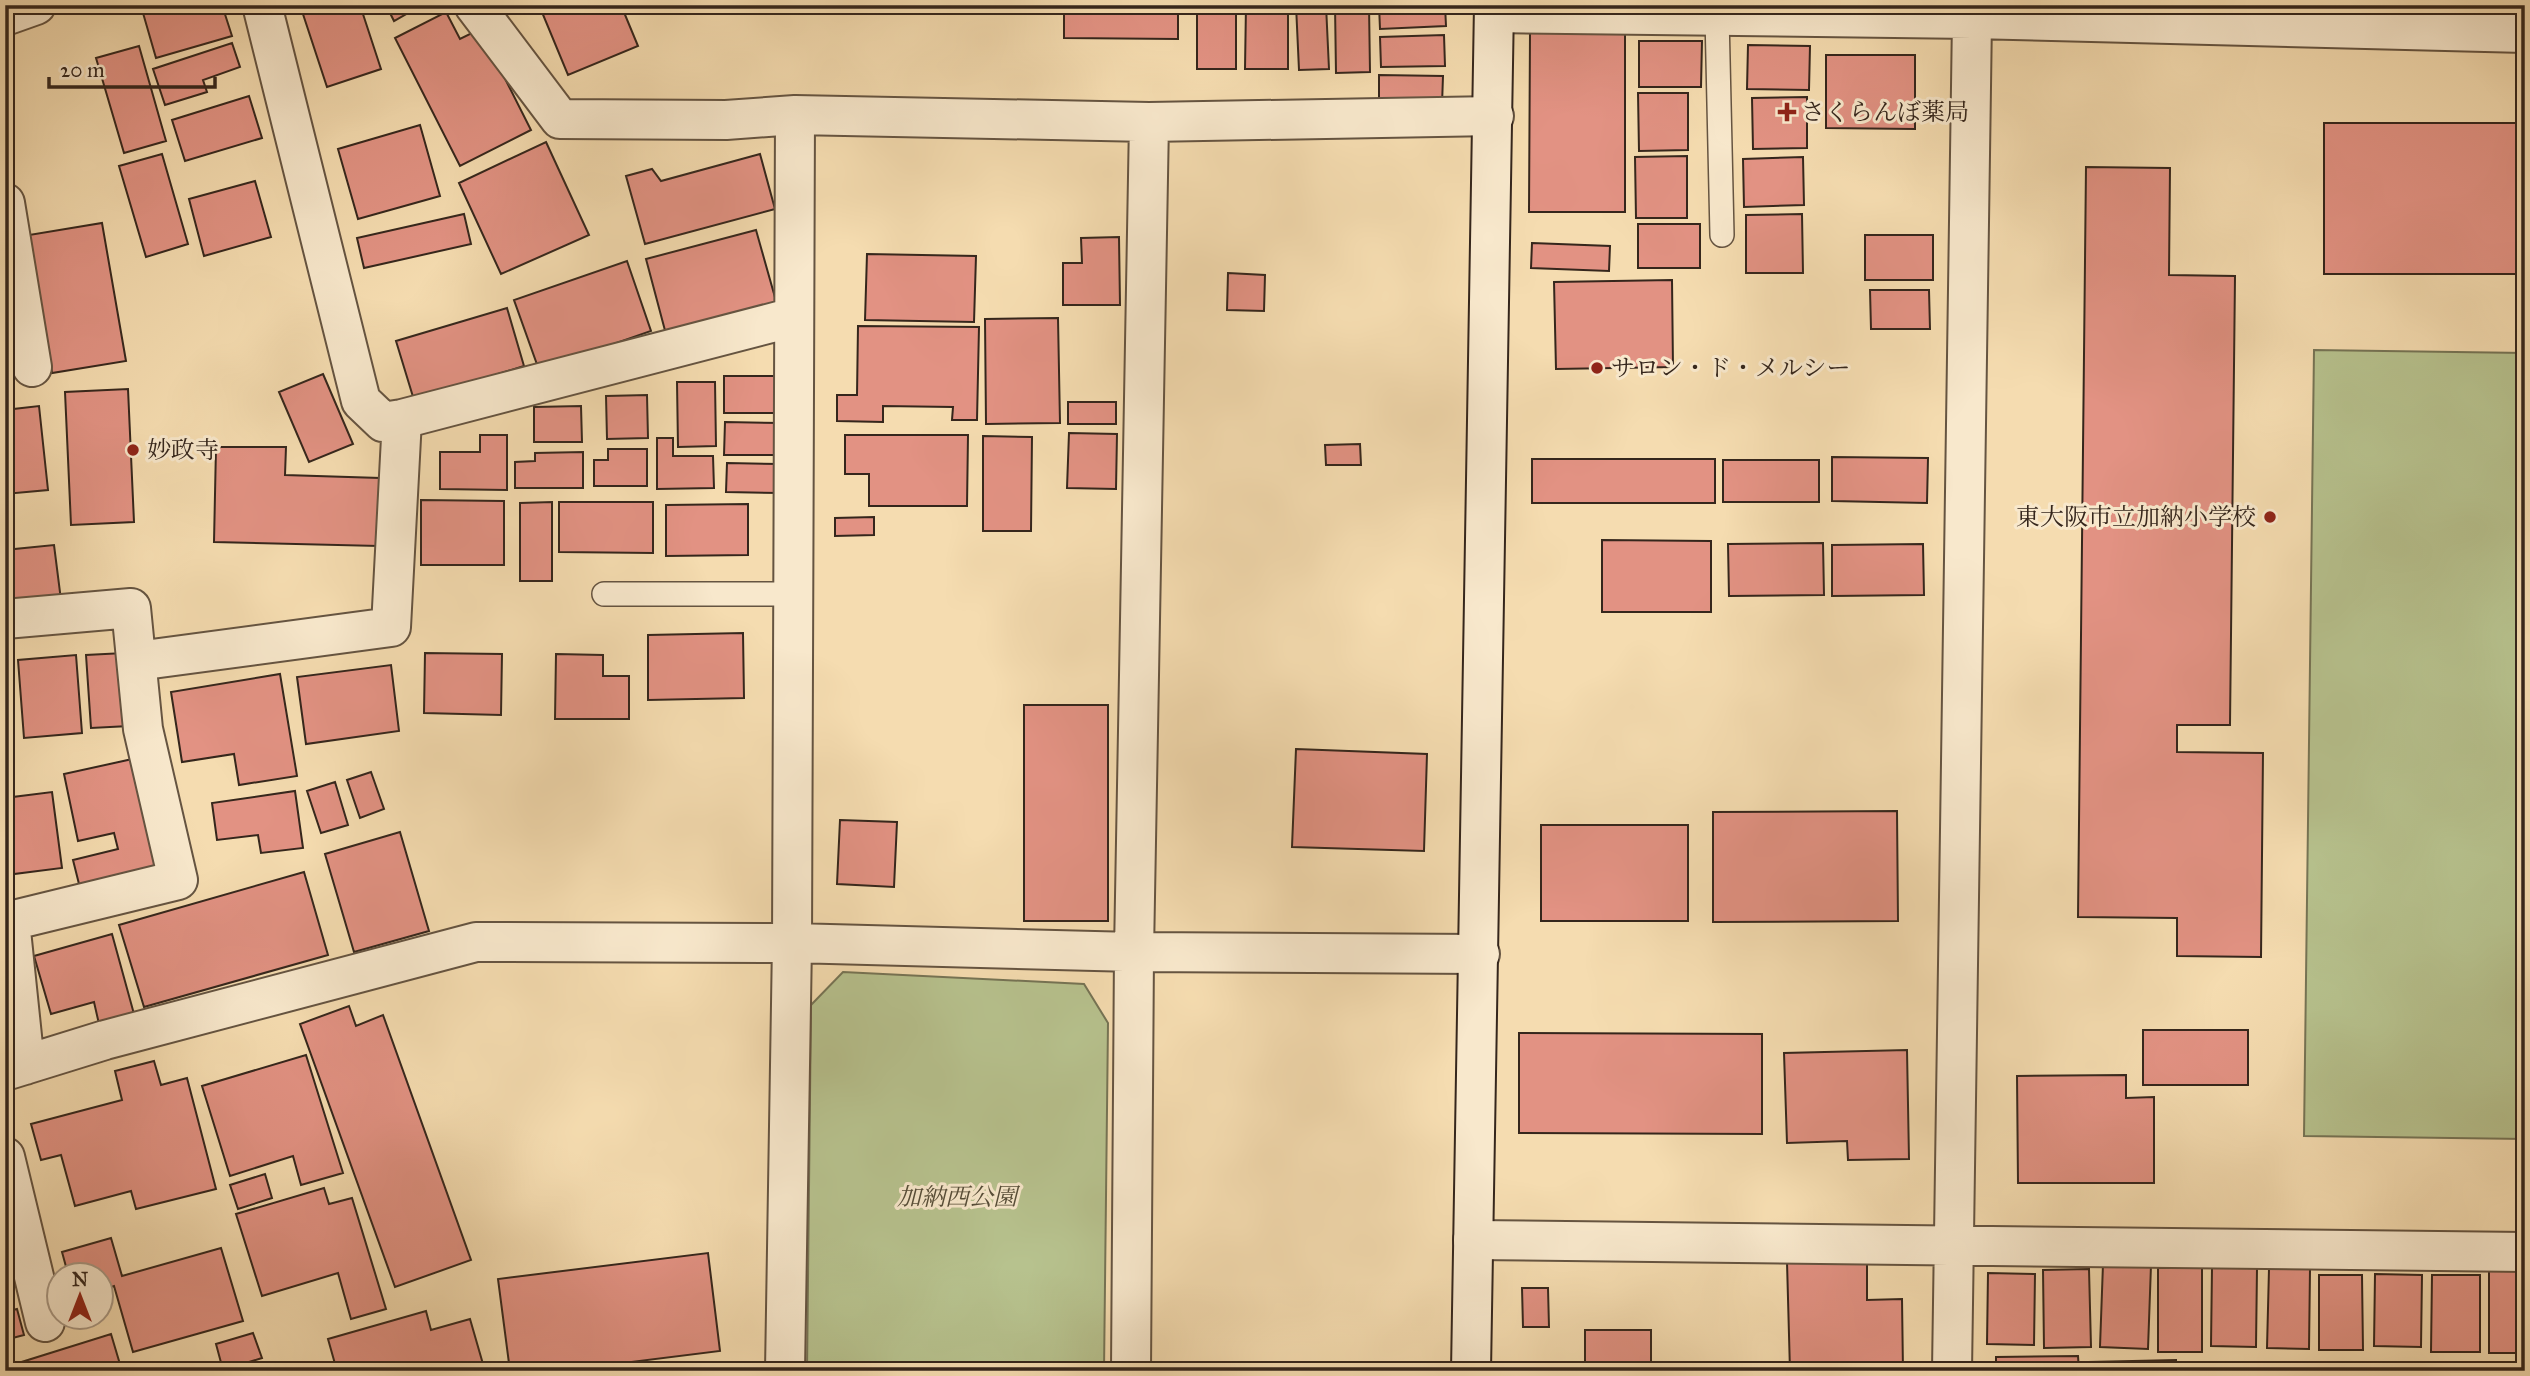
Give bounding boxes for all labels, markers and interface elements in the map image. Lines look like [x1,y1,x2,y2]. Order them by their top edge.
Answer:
scale bar [49,46,215,90]
text: 20 m [60,57,105,83]
place label: さくらんぼ薬局 [1801,97,1969,127]
marker: さくらんぼ薬局 [1779,104,1795,120]
place label: サロン・ド・メルシー [1611,353,1850,383]
marker: サロン・ド・メルシー [1589,360,1605,376]
place label: 妙政寺 [147,435,219,465]
marker: 妙政寺 [125,442,141,458]
place label: 東大阪市立加納小学校 [2016,502,2256,532]
marker: 東大阪市立加納小学校 [2262,509,2278,525]
park label: 加納西公園 [897,1182,1021,1212]
north arrow [46,1260,116,1330]
text: N [72,1268,88,1291]

